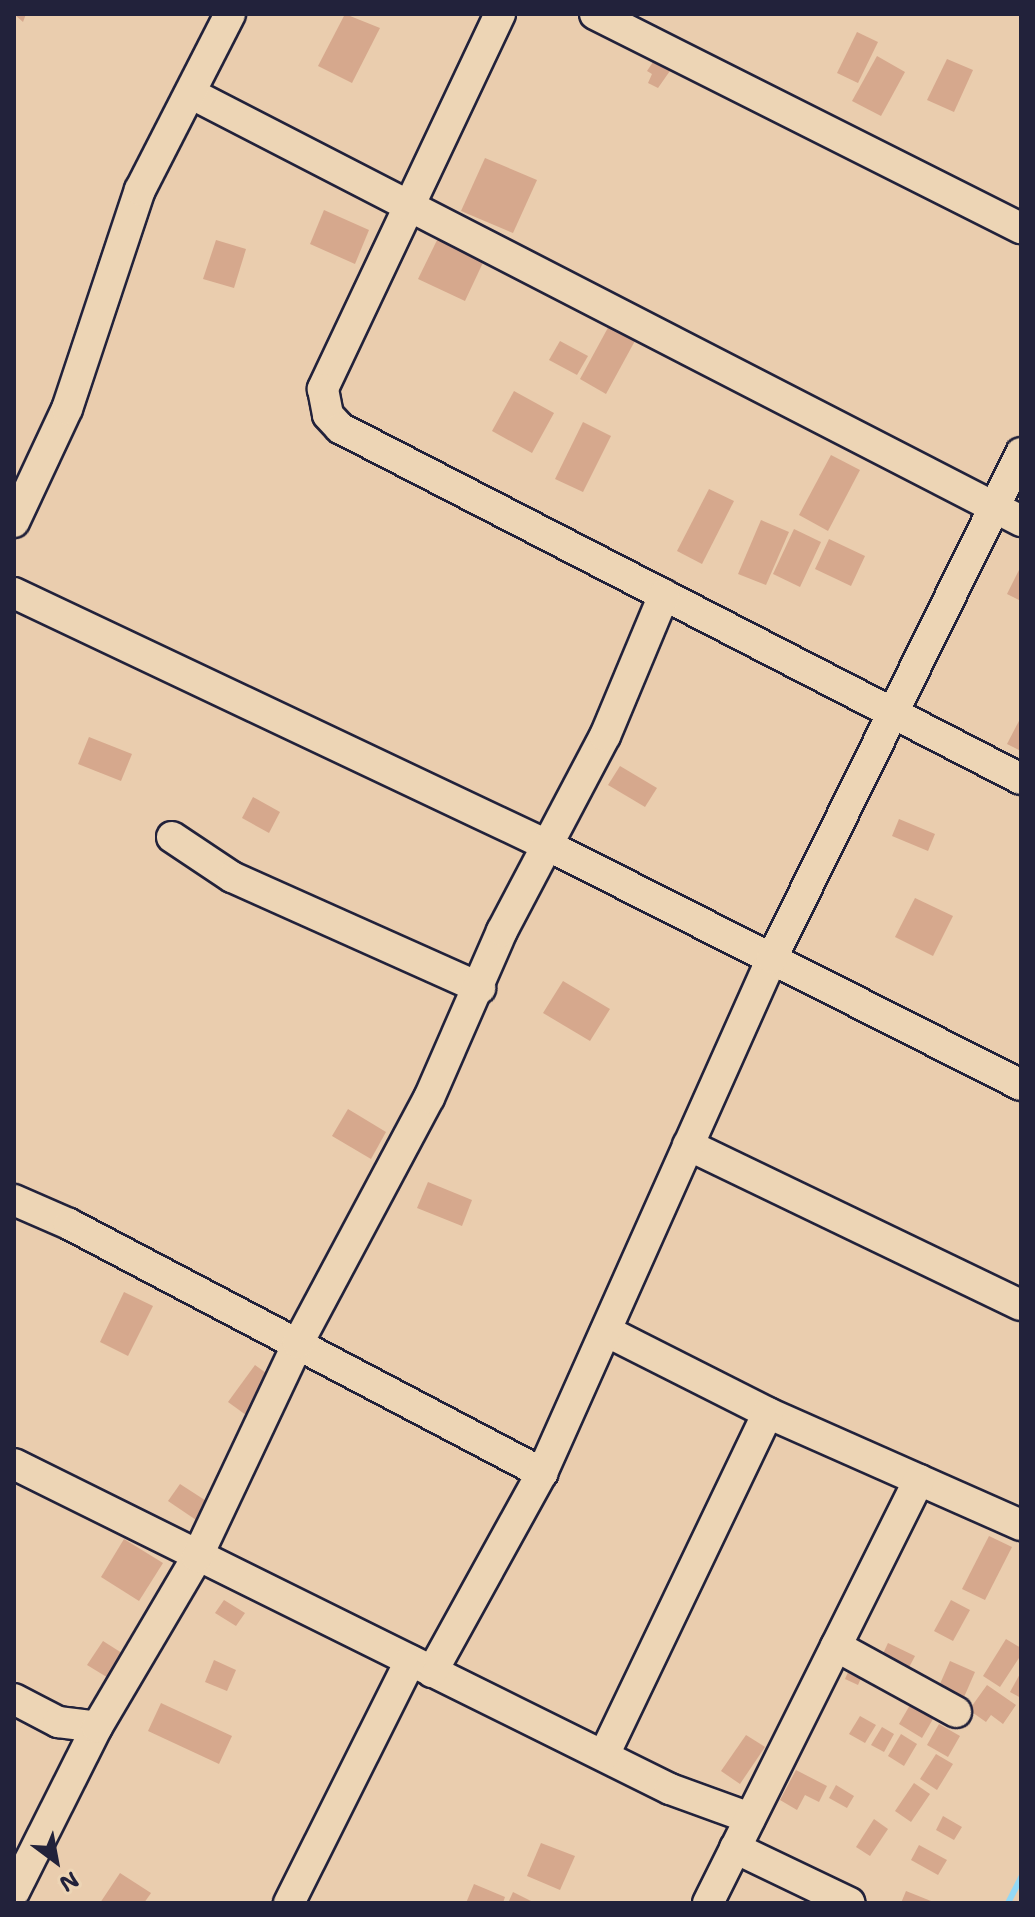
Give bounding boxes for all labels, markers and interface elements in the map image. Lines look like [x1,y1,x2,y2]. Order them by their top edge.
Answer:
north arrow [16,1821,96,1901]
text: N [54,1865,84,1899]

